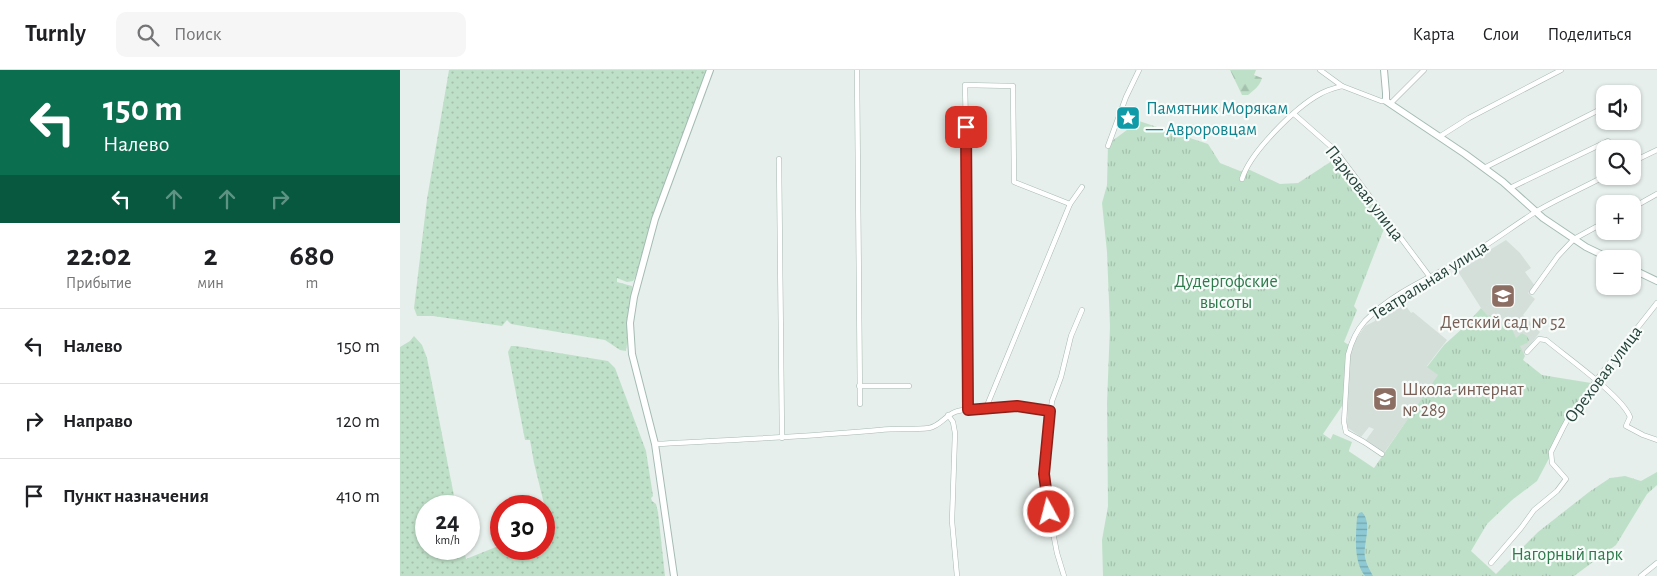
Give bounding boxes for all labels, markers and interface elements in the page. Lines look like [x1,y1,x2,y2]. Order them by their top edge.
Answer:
search box [116,12,466,57]
icon: search [134,21,162,49]
text: Turnly [25,22,86,46]
text: Поиск [174,25,221,44]
text: Карта [1413,26,1455,44]
text: Слои [1483,26,1519,44]
text: Поделиться [1547,26,1632,44]
map controls [1596,85,1641,295]
button: sound [1596,85,1641,130]
icon: left [20,90,85,155]
text: 150 m [103,92,183,127]
place label: Памятник Морякам — Авроровцам [1145,100,1288,139]
place icon: Памятник Морякам — Авроровцам [1115,105,1141,131]
pin [945,106,987,148]
icon: arrive [952,113,980,141]
text: Налево [103,133,169,155]
button: search [1596,140,1641,185]
street label: Парковая улица [1321,142,1407,245]
icon: left [107,185,135,213]
icon: ahead [160,185,188,213]
icon: ahead [213,185,241,213]
icon: right [266,185,294,213]
button: + [1596,195,1641,240]
street label: Театральная улица [1368,237,1492,324]
text: 22:02 [66,241,131,271]
text: 2 [203,241,218,271]
text: 680 [289,241,334,271]
button: − [1596,250,1641,295]
park label: Дудергофские высоты [1174,273,1278,312]
text: Прибытие [66,275,132,291]
text: мин [197,275,224,291]
text: m [305,275,318,291]
school or university icon: Детский сад № 52 [1490,283,1516,309]
place label: Детский сад № 52 [1440,314,1566,332]
street label: Ореховая улица [1562,323,1646,426]
icon: left [20,332,48,360]
text: Налево [63,337,122,356]
text: 150 m [337,337,380,356]
place label: Школа-интернат № 289 [1402,381,1524,420]
school or university icon: Школа-интернат № 289 [1372,386,1398,412]
icon: right [20,407,48,435]
text: Направо [63,412,133,431]
text: 120 m [336,412,380,431]
icon: arrive [20,482,48,510]
position arrow [1022,485,1074,537]
text: Пункт назначения [63,487,209,506]
text: 410 m [336,487,380,506]
speed limit sign: 30 [490,495,555,560]
text: 24 [435,509,460,534]
text: km/h [435,534,460,546]
park label: Нагорный парк [1511,546,1624,564]

